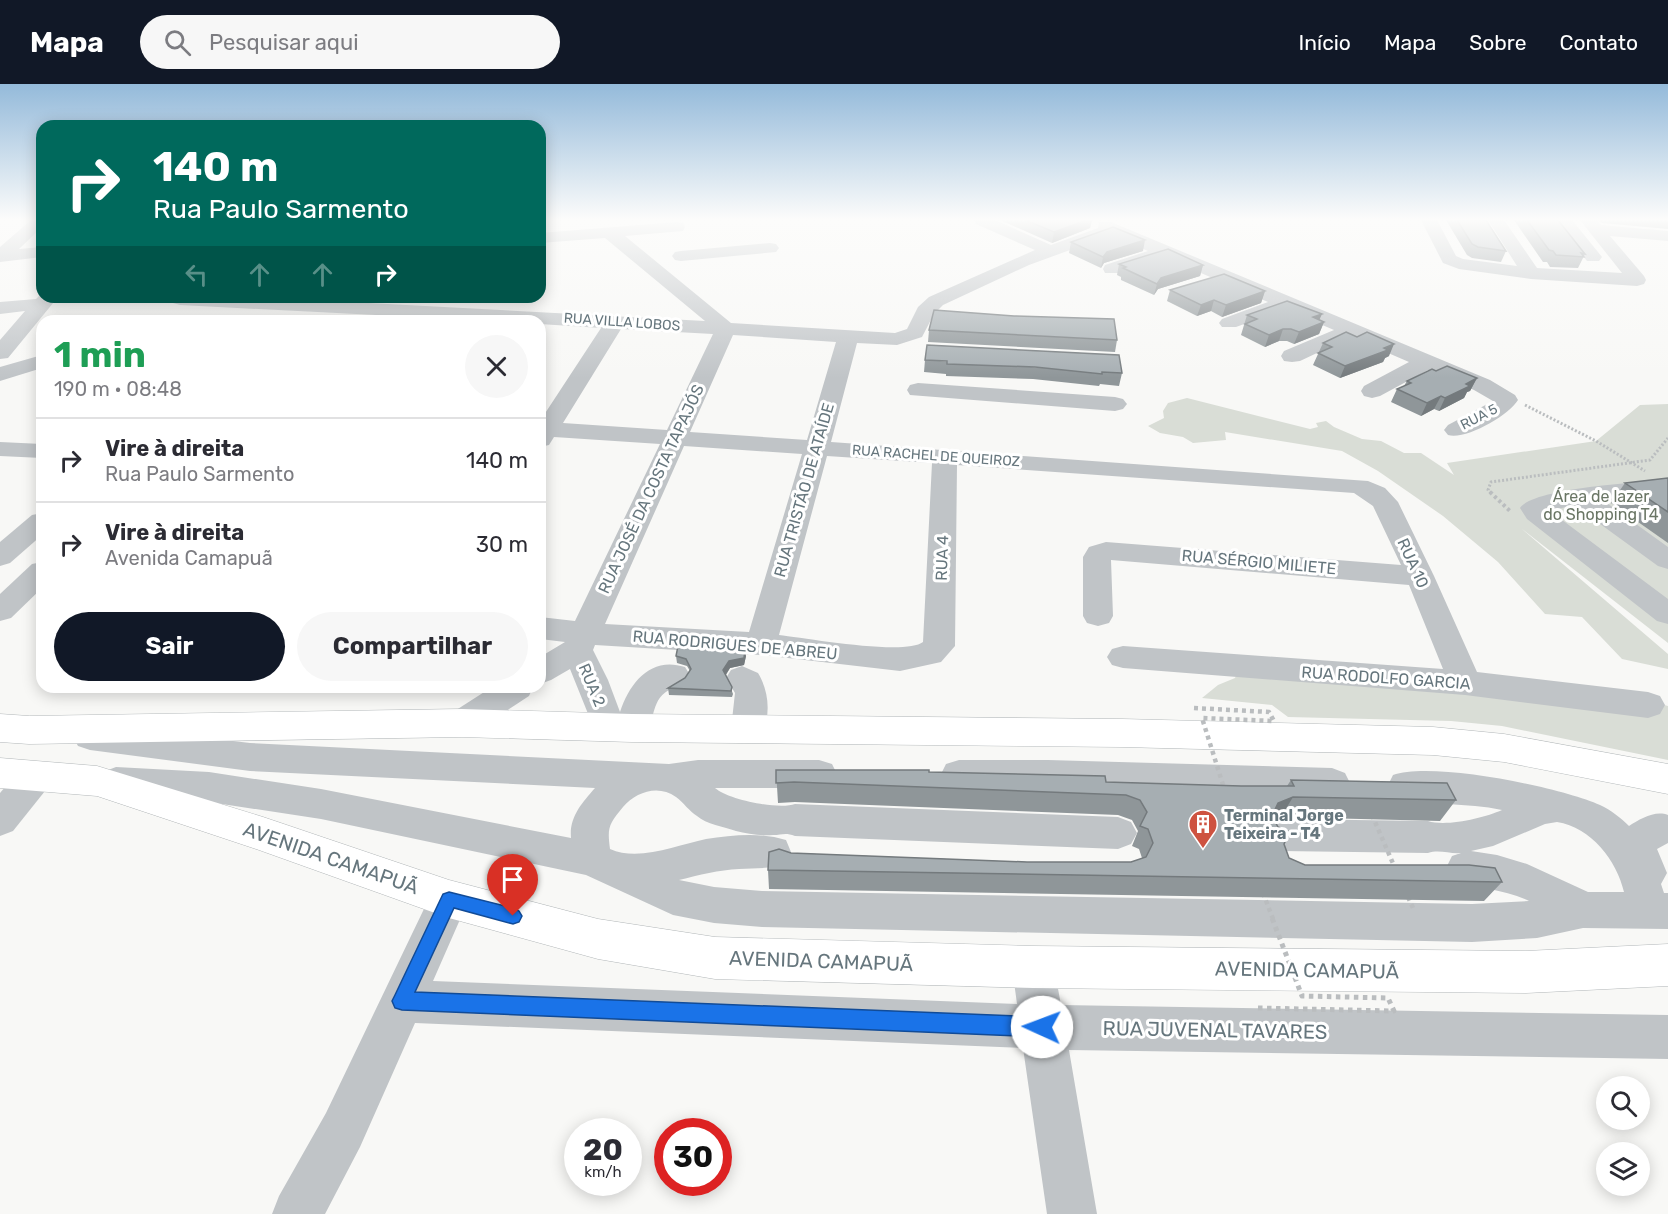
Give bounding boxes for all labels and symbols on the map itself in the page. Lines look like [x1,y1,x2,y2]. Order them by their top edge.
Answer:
street label: RUA VILLA LOBOS [563,309,681,335]
street label: RUA JOSÉ DA COSTA TAPAJÓS [593,381,708,597]
street label: RUA 5 [1458,400,1500,434]
street label: RUA TRISTÃO DE ATAÍDE [770,401,838,579]
street label: RUA RACHEL DE QUEIROZ [851,442,1021,470]
park label: Área de lazer do Shopping T4 [1543,487,1659,524]
street label: RUA 4 [932,535,952,581]
street label: RUA 10 [1393,535,1433,591]
street label: RUA SÉRGIO MILIETE [1181,546,1337,578]
street label: RUA RODRIGUES DE ABREU [632,627,838,663]
street label: RUA 2 [574,661,610,709]
street label: RUA RODOLFO GARCIA [1301,663,1471,693]
place label: Terminal Jorge Teixeira - T4 [1224,806,1344,843]
building icon: Terminal Jorge Teixeira - T4 [1187,808,1219,850]
street label: AVENIDA CAMAPUÃ [240,817,422,899]
pin [487,854,538,916]
street label: AVENIDA CAMAPUÃ [729,946,913,976]
street label: AVENIDA CAMAPUÃ [1215,956,1399,984]
position arrow [1010,995,1074,1059]
street label: RUA JUVENAL TAVARES [1102,1016,1328,1044]
speed limit sign: 30 [654,1118,732,1196]

